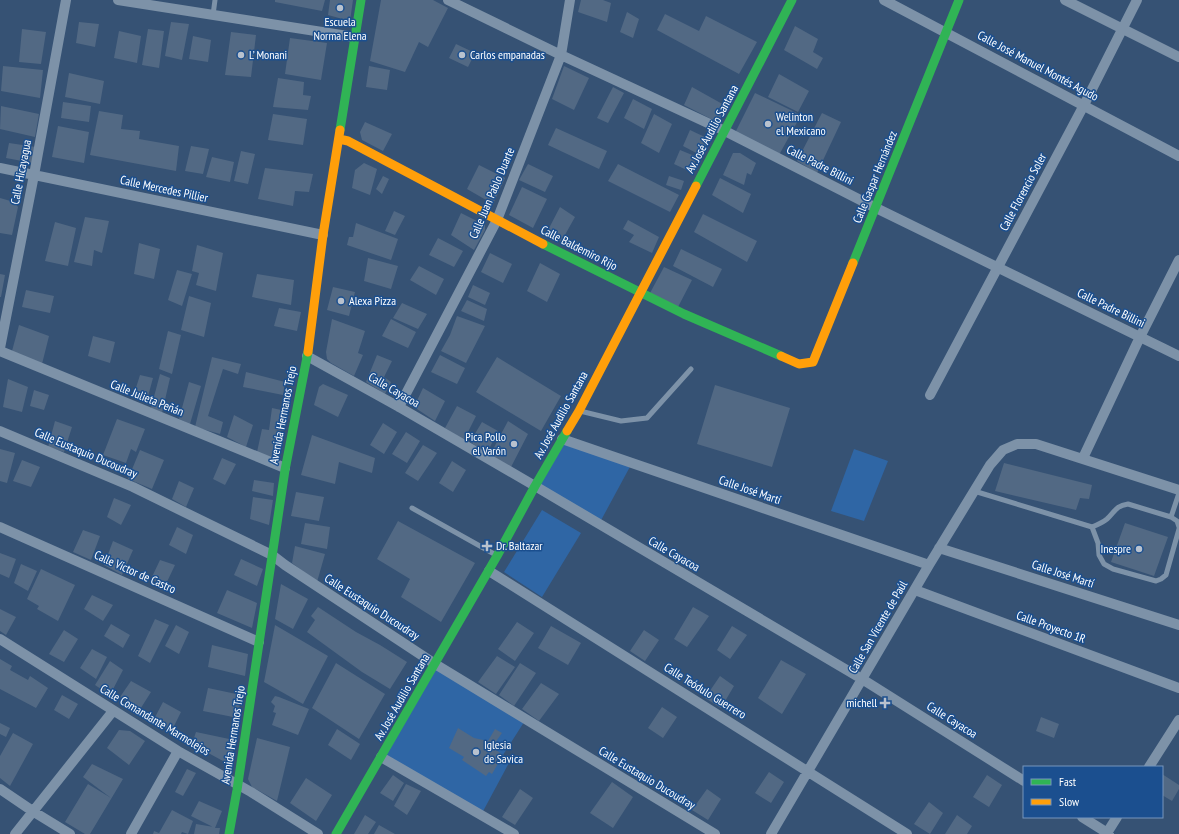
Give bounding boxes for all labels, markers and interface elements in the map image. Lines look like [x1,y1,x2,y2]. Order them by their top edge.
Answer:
marker: Escuela Norma Elena [335,3,345,13]
place label: Escuela Norma Elena [313,14,367,43]
street label: Calle José Manuel Montés Agudo [975,27,1101,104]
place label: L’ Monani [249,47,287,62]
place label: Carlos empanadas [470,47,545,62]
marker: L’ Monani [236,50,246,60]
marker: Carlos empanadas [457,50,467,60]
street label: Av. José Audilio Santana [682,82,741,175]
place label: Welinton el Mexicano [776,109,826,138]
marker: Welinton el Mexicano [763,119,773,129]
street label: Calle Gaspar Hernández [849,128,900,225]
street label: Calle Hicayagua [7,138,34,206]
street label: Calle Padre Billini [784,141,856,188]
street label: Calle Juan Pablo Duarte [466,145,518,241]
street label: Calle Florencio Soler [996,150,1050,233]
street label: Calle Mercedes Pillier [119,172,210,205]
street label: Calle Baldemiro Rijo [538,222,620,273]
street label: Calle Padre Billini [1075,285,1148,330]
place label: Alexa Pizza [349,293,396,308]
marker: Alexa Pizza [336,296,346,306]
street label: Avenida Hermanos Trejo [266,365,299,465]
street label: Av. José Audilio Santana [530,368,591,461]
street label: Calle Cayacoa [366,369,423,410]
street label: Calle Julieta Peñán [108,376,186,419]
street label: Calle Eustaquio Ducoudray [33,424,140,481]
place label: Pica Pollo el Varón [465,429,506,458]
marker: Pica Pollo el Varón [509,439,519,449]
street label: Calle José Martí [717,472,784,507]
street label: Calle Cayacoa [646,533,703,574]
place label: Dr. Baltazar [496,538,543,553]
marker: Dr. Baltazar [481,540,493,552]
place label: Inespre [1100,541,1131,556]
marker: Inespre [1134,544,1144,554]
street label: Calle Víctor de Castro [92,547,178,596]
street label: Calle José Martí [1030,556,1097,591]
street label: Calle Eustaquio Ducoudray [322,570,423,643]
street label: Calle San Vicente de Paúl [845,578,910,676]
street label: Calle Proyecto 1R [1015,607,1088,646]
street label: Av. José Audilio Santana [371,651,433,743]
street label: Calle Teódulo Guerrero [661,659,749,722]
street label: Calle Comandante Marmolejos [98,681,213,758]
street label: Avenida Hermanos Trejo [217,685,248,785]
place label: michell [846,695,877,710]
marker: michell [880,698,890,708]
street label: Calle Cayacoa [924,698,980,741]
place label: Iglesia de Savica [484,737,523,766]
street label: Calle Eustaquio Ducoudray [596,743,699,813]
marker: Iglesia de Savica [471,747,481,757]
legend [1023,766,1163,818]
text: Fast [1059,774,1077,789]
text: Slow [1059,794,1080,809]

